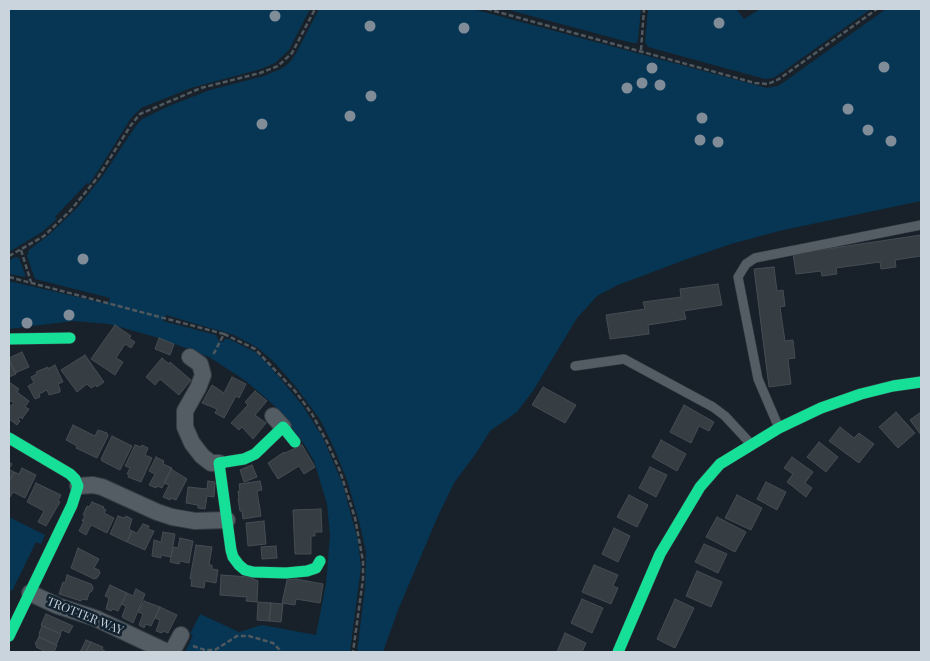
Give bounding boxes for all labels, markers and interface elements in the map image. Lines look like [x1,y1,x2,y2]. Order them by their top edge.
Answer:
street label: TROTTER WAY [45,594,125,638]

